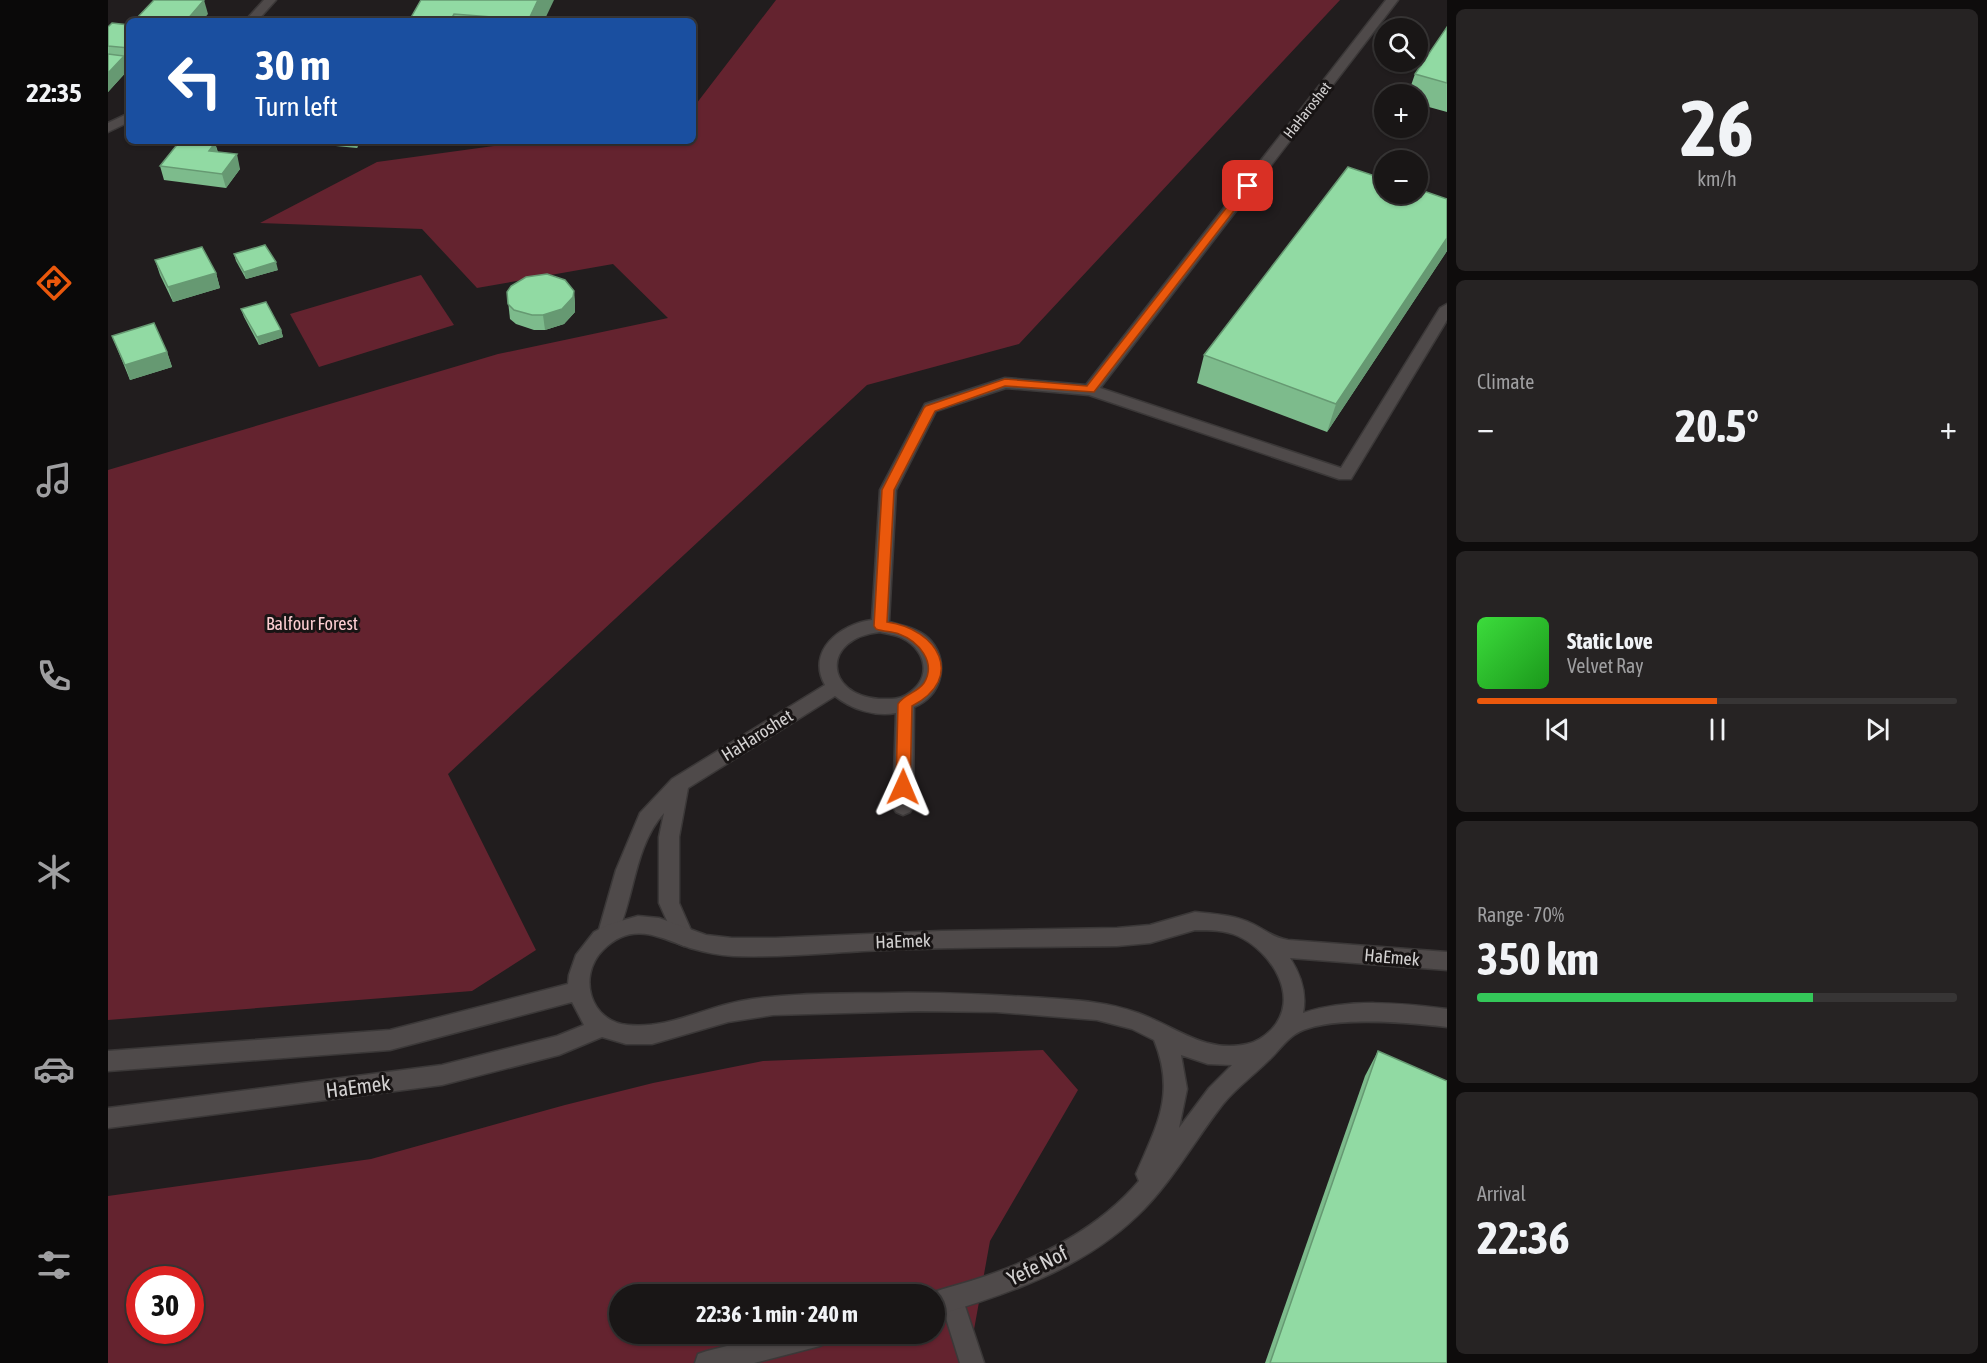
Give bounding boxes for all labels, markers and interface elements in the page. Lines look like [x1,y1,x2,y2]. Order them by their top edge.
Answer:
map controls [1374,18,1428,204]
button: search [1374,18,1428,72]
text: 30 m [255,41,330,89]
icon: left [156,42,234,120]
text: 22:35 [26,77,82,108]
street label: HaHaroshet [1280,79,1334,141]
text: 26 [1680,83,1754,173]
button: + [1374,84,1428,138]
text: Turn left [255,91,338,122]
button: − [1374,150,1428,204]
pin [1222,160,1273,211]
text: km/h [1697,167,1737,190]
icon: arrive [1231,169,1264,202]
icon: directions [33,262,75,304]
text: Climate [1477,370,1534,393]
text: 20.5° [1675,400,1759,452]
text: − [1477,408,1494,446]
text: + [1940,408,1957,446]
icon: music [33,459,75,501]
park label: Balfour Forest [266,613,358,634]
text: Static Love [1567,628,1653,654]
text: Velvet Ray [1567,654,1644,677]
icon: phone [33,655,75,697]
street label: HaHaroshet [718,705,796,765]
icon: previous [1541,713,1574,746]
icon: pause [1701,713,1734,746]
icon: next [1861,713,1894,746]
position arrow [871,755,935,819]
icon: climate [33,851,75,893]
text: Range · 70% [1477,903,1564,926]
street label: HaEmek [875,930,931,952]
text: 350 km [1477,933,1599,985]
street label: HaEmek [1363,944,1421,970]
icon: car [33,1048,75,1090]
street label: HaEmek [324,1070,392,1102]
text: Arrival [1477,1182,1526,1205]
text: 22:36 [1477,1212,1570,1264]
street label: Yefe Nof [1003,1240,1071,1290]
icon: filters [33,1244,75,1286]
speed limit sign: 30 [126,1266,204,1344]
text: 22:36 · 1 min · 240 m [696,1301,858,1327]

